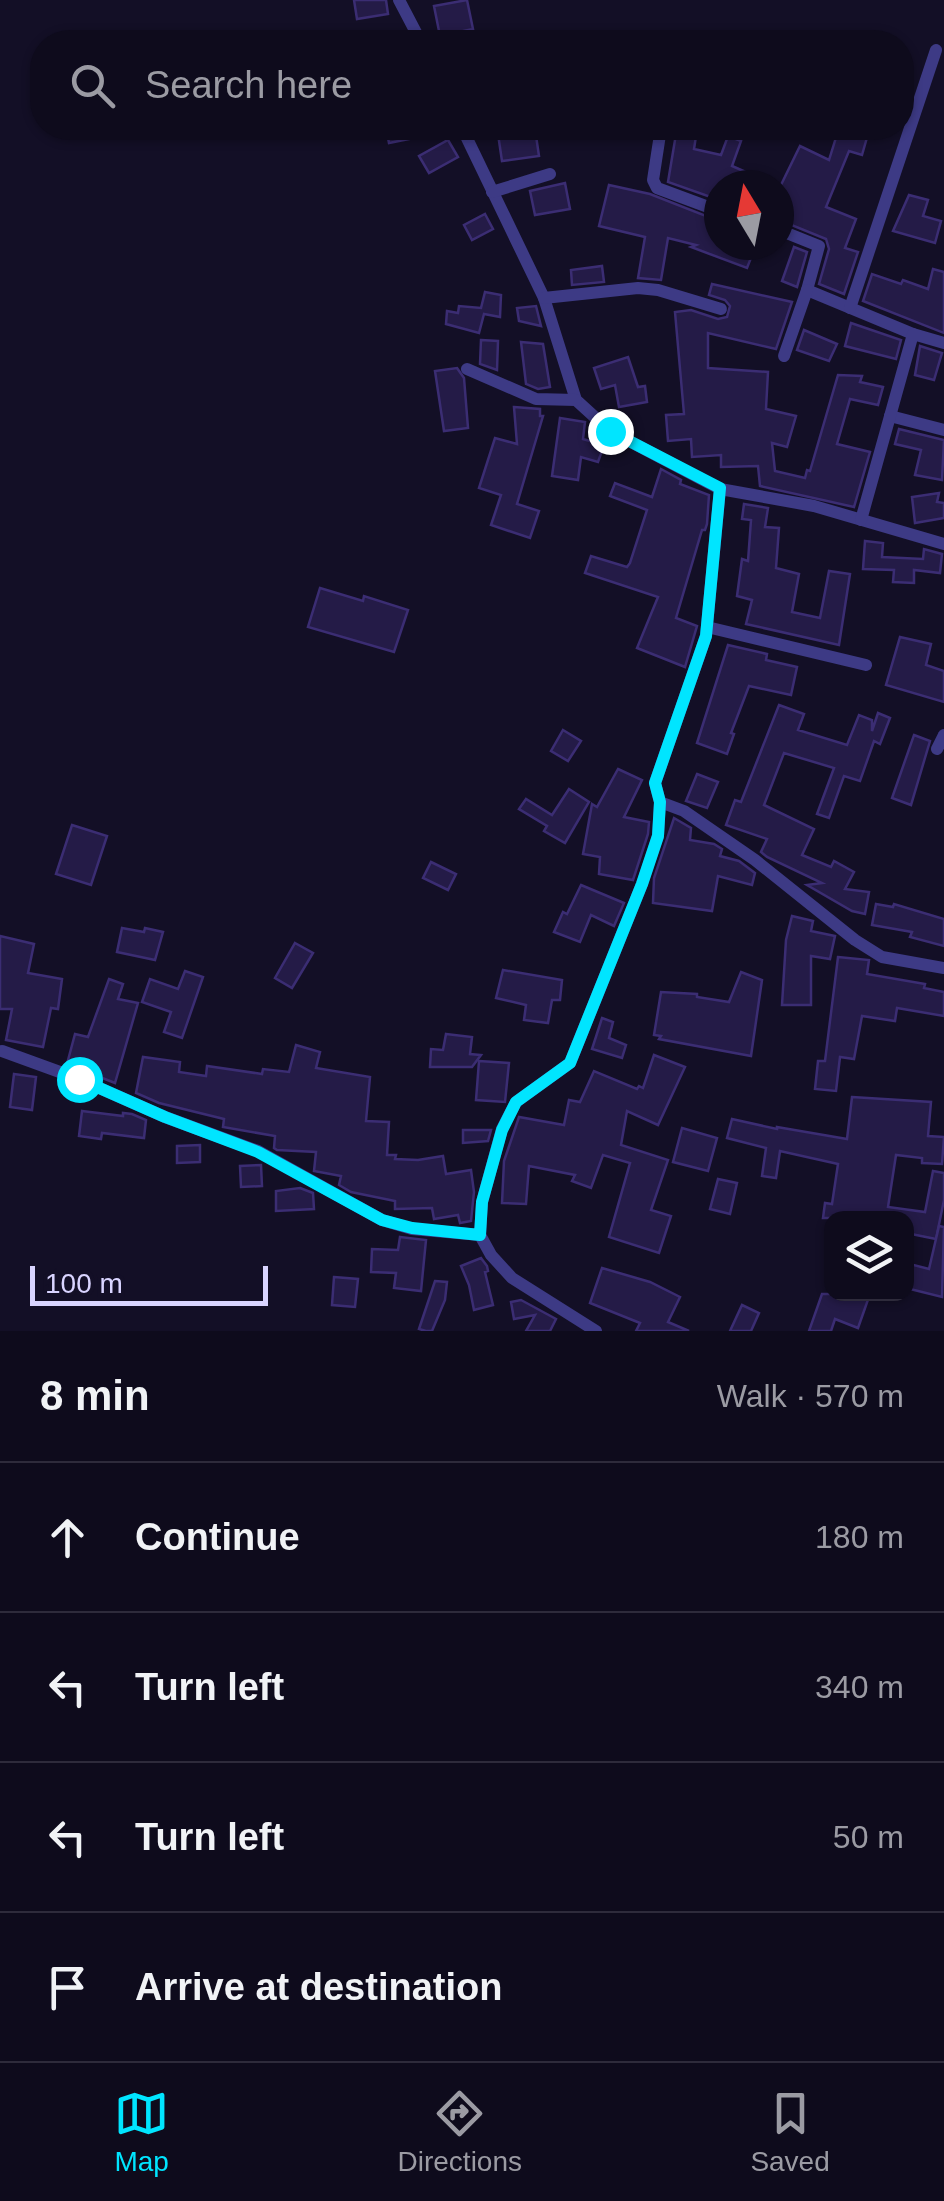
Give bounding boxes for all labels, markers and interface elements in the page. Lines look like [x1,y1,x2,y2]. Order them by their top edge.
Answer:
search box [30,30,914,140]
icon: search [65,58,120,113]
text: Search here [145,64,352,106]
north arrow [704,170,794,260]
route end [588,409,634,455]
route start [57,1057,103,1103]
map controls [824,1211,914,1301]
button: layers [824,1211,914,1301]
scale bar [30,1261,268,1306]
text: 100 m [45,1268,123,1299]
text: 8 min [40,1372,150,1419]
text: Walk · 570 m [717,1378,904,1414]
icon: ahead [40,1510,95,1565]
text: Continue [135,1516,300,1558]
text: 180 m [815,1519,904,1555]
icon: left [40,1660,95,1715]
text: Turn left [135,1666,284,1708]
text: 340 m [815,1669,904,1705]
icon: left [40,1810,95,1865]
text: Turn left [135,1816,284,1858]
text: 50 m [833,1819,904,1855]
icon: arrive [40,1960,95,2015]
text: Arrive at destination [135,1966,502,2008]
tab: Map [114,2086,169,2178]
tab: Directions [398,2086,522,2178]
tab: Saved [750,2086,830,2178]

